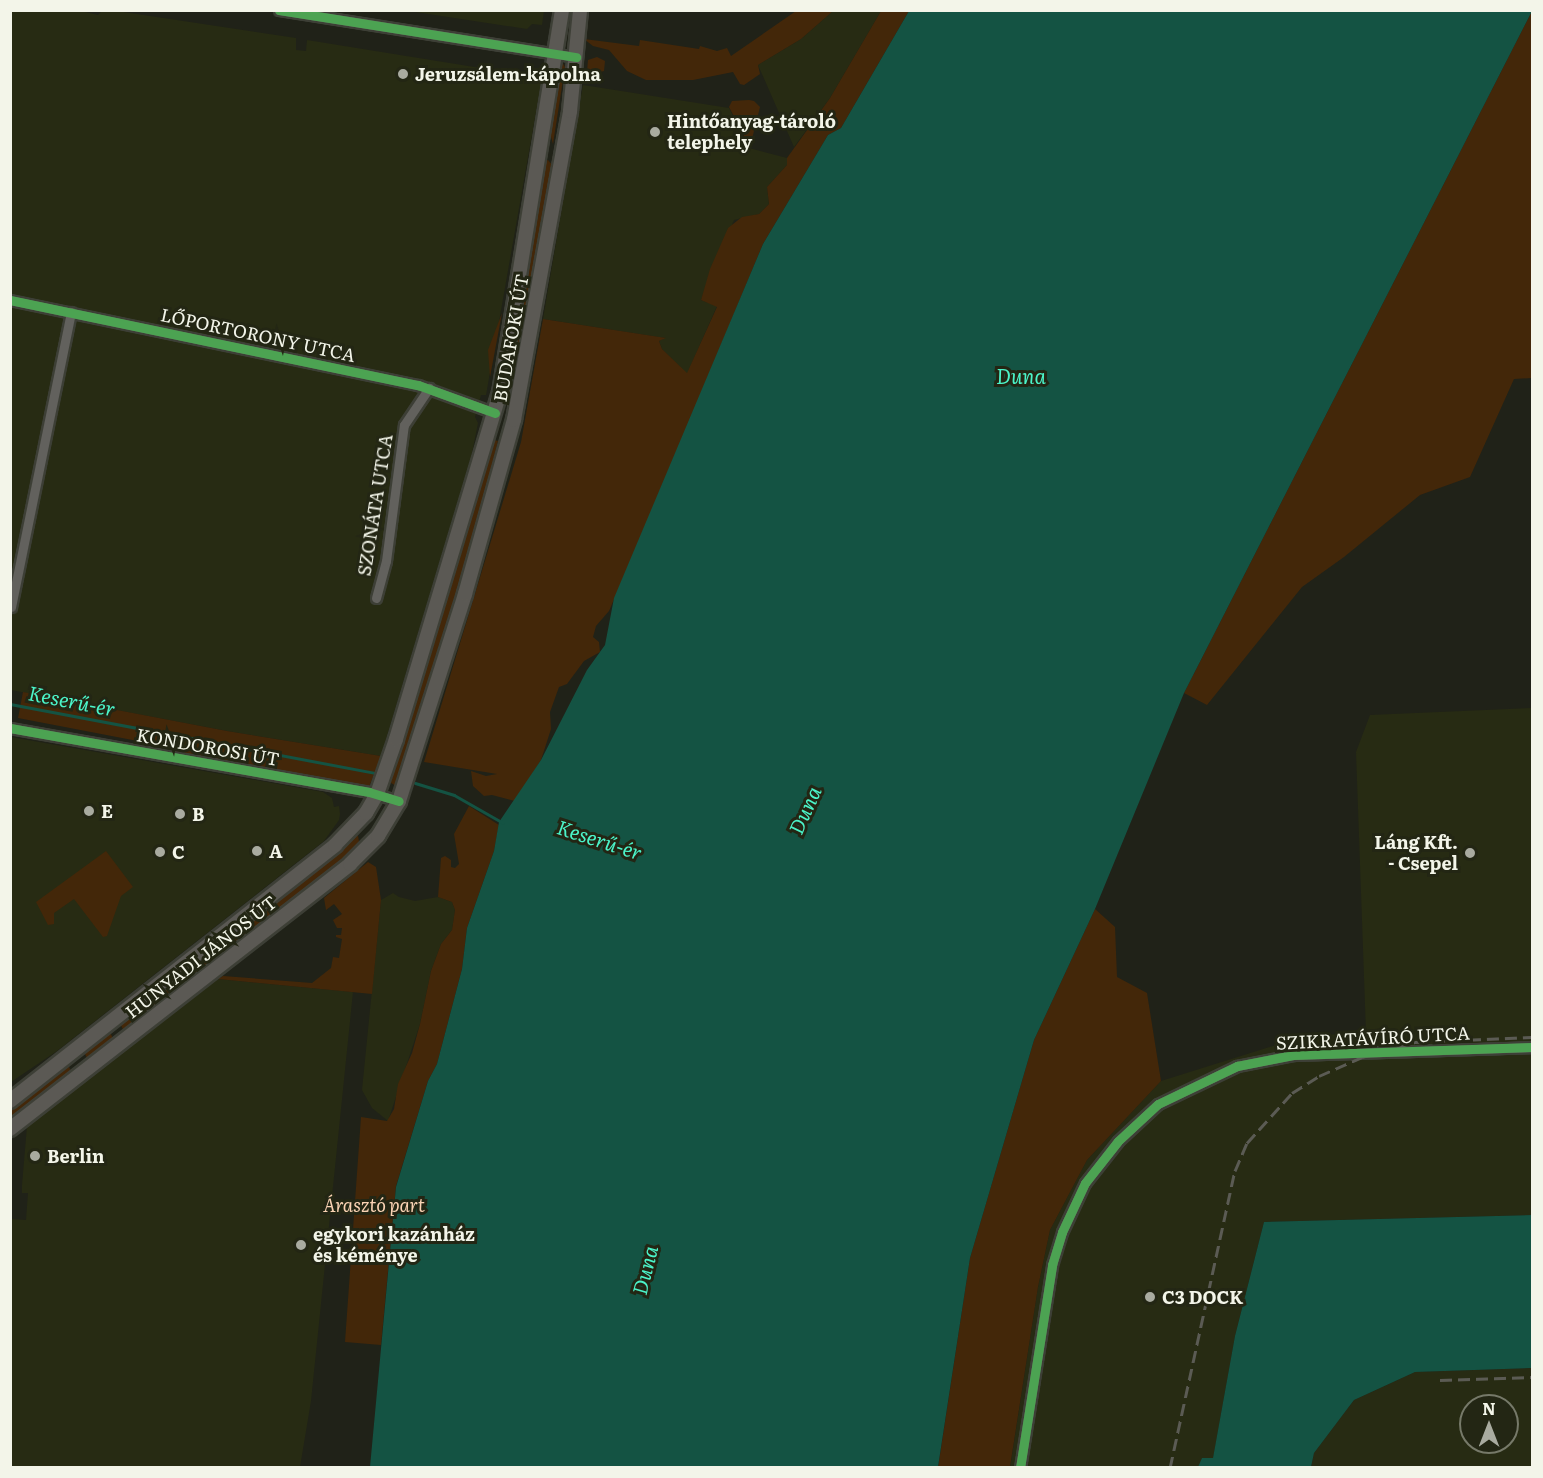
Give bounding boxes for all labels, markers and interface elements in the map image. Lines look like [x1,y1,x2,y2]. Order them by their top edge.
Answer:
place label: Jeruzsálem-kápolna [415,63,601,85]
marker: Jeruzsálem-kápolna [396,67,410,81]
place label: Hintőanyag-tároló telephely [667,111,836,154]
marker: Hintőanyag-tároló telephely [648,125,662,139]
street label: BUDAFOKI ÚT [489,272,533,404]
street label: LŐPORTORONY UTCA [159,304,357,366]
water label: Duna [996,363,1046,387]
street label: SZONÁTA UTCA [353,433,397,577]
water label: Keserű-ér [27,680,117,720]
street label: KONDOROSI ÚT [135,724,281,770]
water label: Duna [783,782,825,838]
place label: E [101,800,113,822]
place label: B [192,803,204,825]
marker: E [82,804,96,818]
marker: B [173,807,187,821]
water label: Keserű-ér [555,814,645,864]
place label: Láng Kft. - Csepel [1374,832,1458,874]
place label: A [269,840,283,862]
place label: C [172,841,185,863]
marker: A [250,844,264,858]
marker: C [153,845,167,859]
marker: Láng Kft. - Csepel [1463,846,1477,860]
street label: HUNYADI JÁNOS ÚT [121,891,281,1023]
street label: SZIKRATÁVÍRÓ UTCA [1275,1022,1471,1054]
place label: Berlin [47,1145,105,1167]
marker: Berlin [28,1149,42,1163]
park label: Árasztó part [323,1194,425,1216]
place label: egykori kazánház és kéménye [313,1224,475,1266]
marker: egykori kazánház és kéménye [294,1238,308,1252]
water label: Duna [626,1243,662,1297]
place label: C3 DOCK [1162,1286,1243,1308]
marker: C3 DOCK [1143,1290,1157,1304]
north arrow [1459,1394,1519,1454]
text: N [1482,1396,1496,1420]

